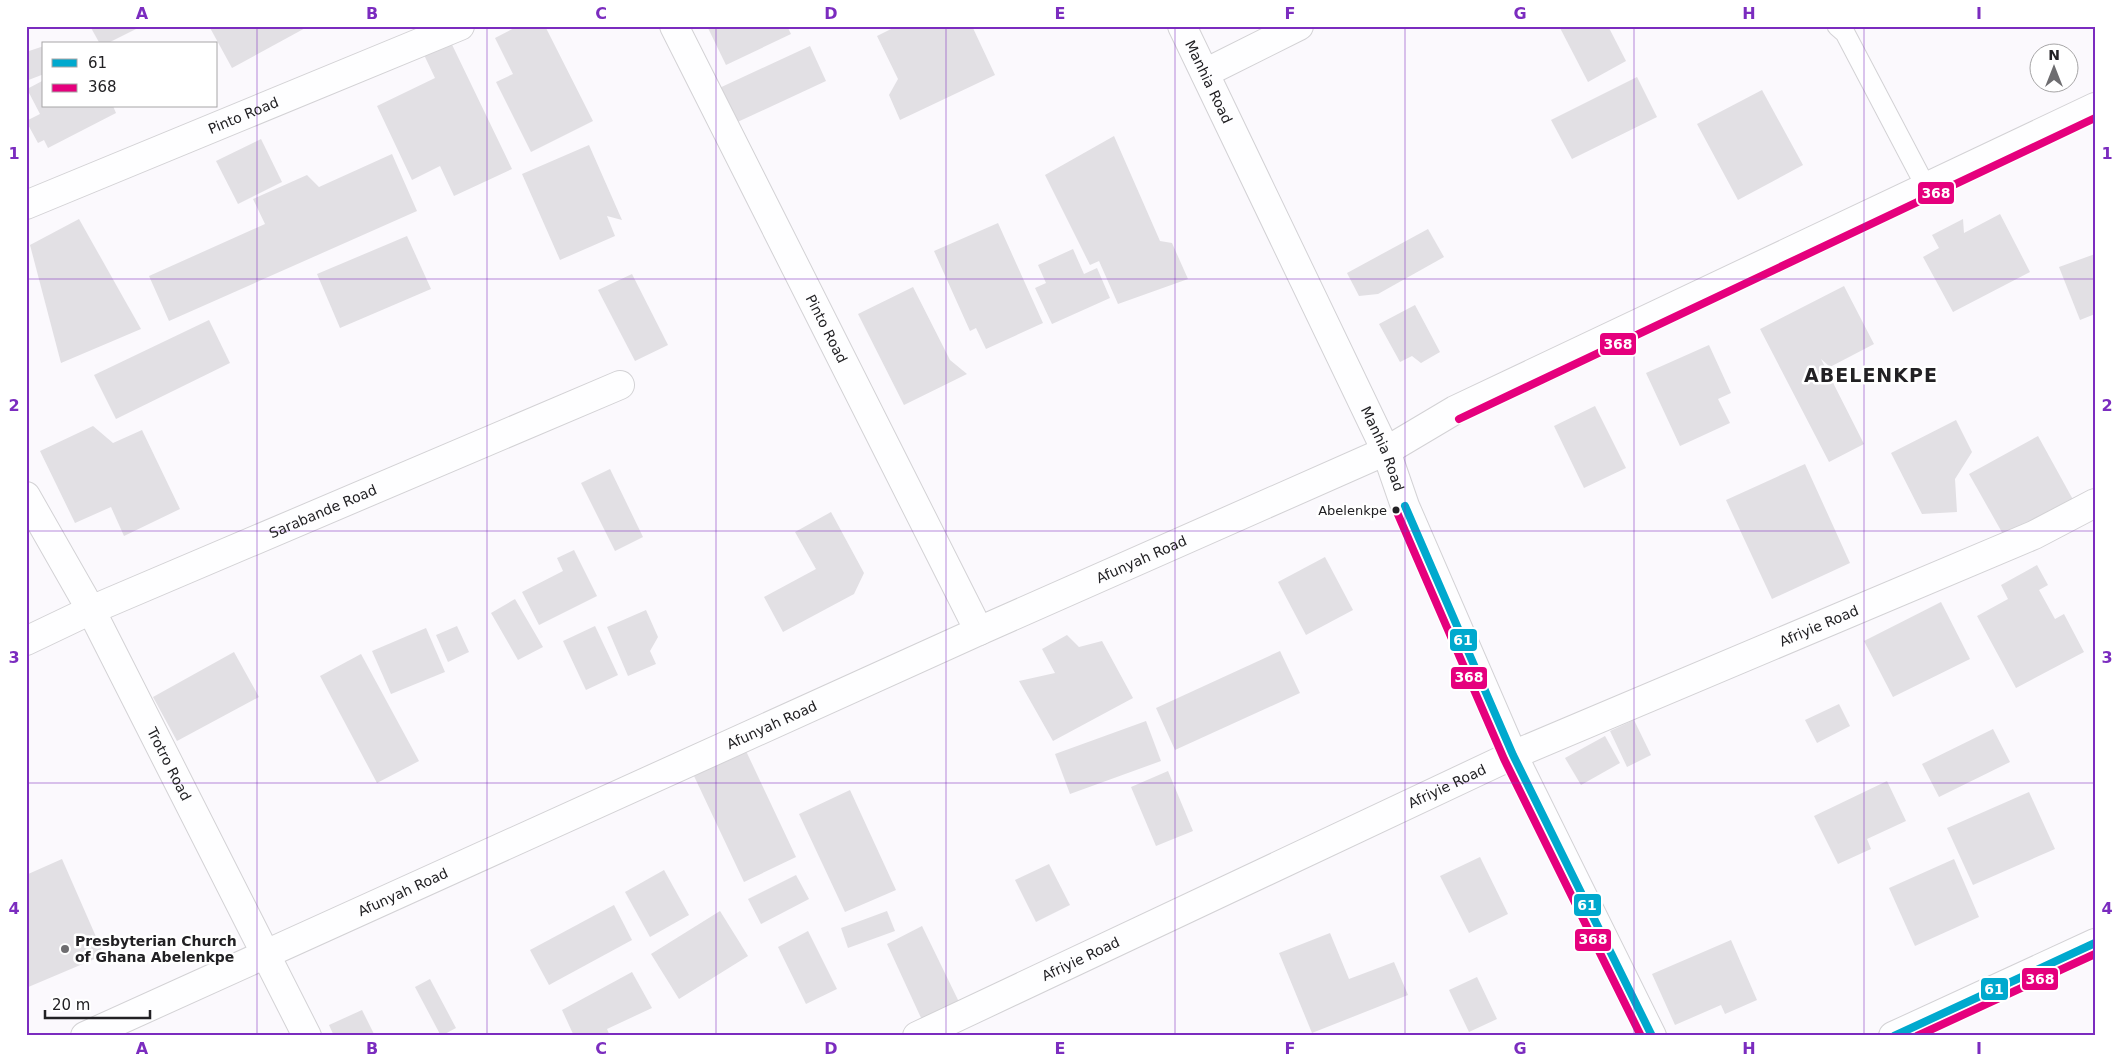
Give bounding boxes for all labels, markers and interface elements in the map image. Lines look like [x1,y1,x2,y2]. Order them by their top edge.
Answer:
text: A [136,4,149,23]
text: B [366,4,378,23]
text: C [595,4,607,23]
text: D [824,4,838,23]
text: E [1055,4,1065,23]
text: F [1285,4,1295,23]
text: G [1513,4,1527,23]
text: H [1742,4,1756,23]
text: I [1976,4,1982,23]
street label: Manhia Road [1182,38,1236,126]
legend [42,42,218,108]
north arrow [2028,42,2078,92]
text: N [2048,47,2060,63]
text: 61 [88,54,107,72]
text: 368 [88,78,117,96]
street label: Pinto Road [206,94,281,137]
text: 1 [8,144,20,163]
text: 1 [2101,144,2113,163]
line badge: 368 [1917,181,1955,205]
text: 368 [1921,185,1951,201]
street label: Pinto Road [803,292,851,366]
line badge: 368 [1599,332,1637,356]
text: 368 [1603,336,1633,352]
district label: ABELENKPE [1804,364,1938,386]
text: 2 [8,396,20,415]
text: 2 [2101,396,2113,415]
street label: Manhia Road [1358,404,1407,493]
street label: Sarabande Road [267,481,379,541]
place label: Abelenkpe [1318,503,1387,518]
marker: Abelenkpe [1391,505,1401,515]
street label: Afunyah Road [1094,532,1189,586]
street label: Afriyie Road [1777,602,1861,650]
line badge: 61 [1449,628,1478,652]
text: 61 [1453,632,1473,648]
text: 3 [8,648,20,667]
text: 3 [2101,648,2113,667]
line badge: 368 [1450,666,1488,690]
text: 368 [1454,669,1484,685]
street label: Afunyah Road [724,698,819,752]
street label: Trotro Road [144,724,194,803]
street label: Afriyie Road [1406,761,1488,811]
street label: Afunyah Road [355,865,450,919]
line badge: 61 [1573,893,1602,917]
text: 61 [1577,897,1597,913]
text: 4 [8,899,20,918]
text: 4 [2101,899,2113,918]
line badge: 368 [1574,928,1612,952]
text: 368 [1578,931,1608,947]
place label: Presbyterian Church of Ghana Abelenkpe [75,933,237,965]
street label: Afriyie Road [1039,934,1122,984]
marker: Presbyterian Church of Ghana Abelenkpe [59,943,71,955]
line badge: 368 [2021,967,2059,991]
text: 368 [2025,971,2055,987]
line badge: 61 [1980,977,2009,1001]
text: 61 [1984,981,2004,997]
scale bar [45,987,150,1019]
text: 20 m [52,996,90,1014]
text: A [136,1039,149,1058]
text: B [366,1039,378,1058]
text: C [595,1039,607,1058]
text: D [824,1039,838,1058]
text: E [1055,1039,1065,1058]
text: F [1285,1039,1295,1058]
text: G [1513,1039,1527,1058]
text: H [1742,1039,1756,1058]
text: I [1976,1039,1982,1058]

